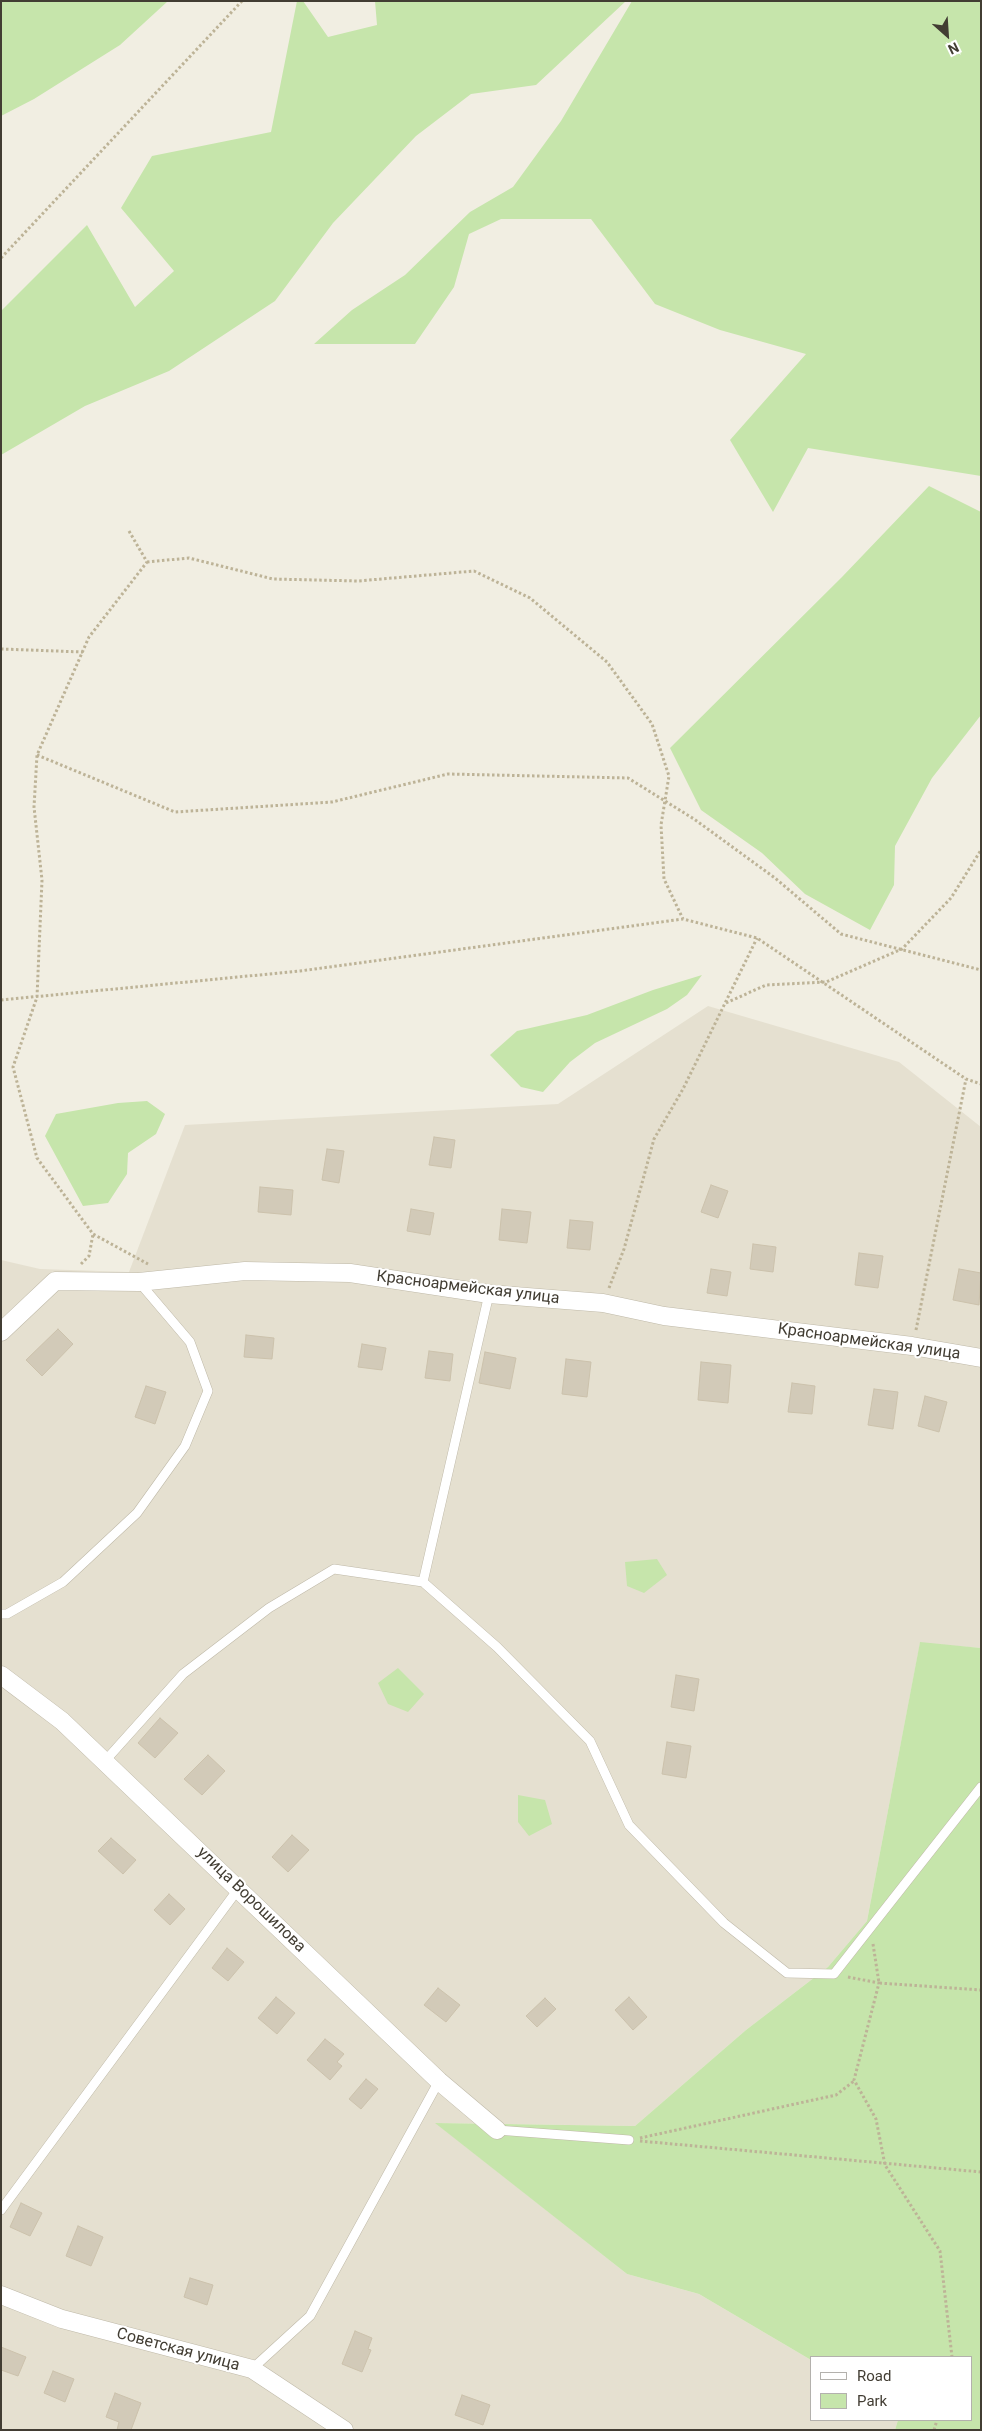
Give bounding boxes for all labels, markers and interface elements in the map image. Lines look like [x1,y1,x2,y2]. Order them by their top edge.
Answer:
north arrow [922,10,972,60]
text: N [946,39,962,58]
street label: Красноармейская улица [375,1267,561,1309]
street label: Красноармейская улица [776,1320,962,1364]
street label: улица Ворошилова [193,1843,309,1957]
street label: Советская улица [114,2324,242,2376]
legend [810,2356,972,2421]
text: Road [857,2367,891,2385]
text: Park [857,2392,887,2410]

